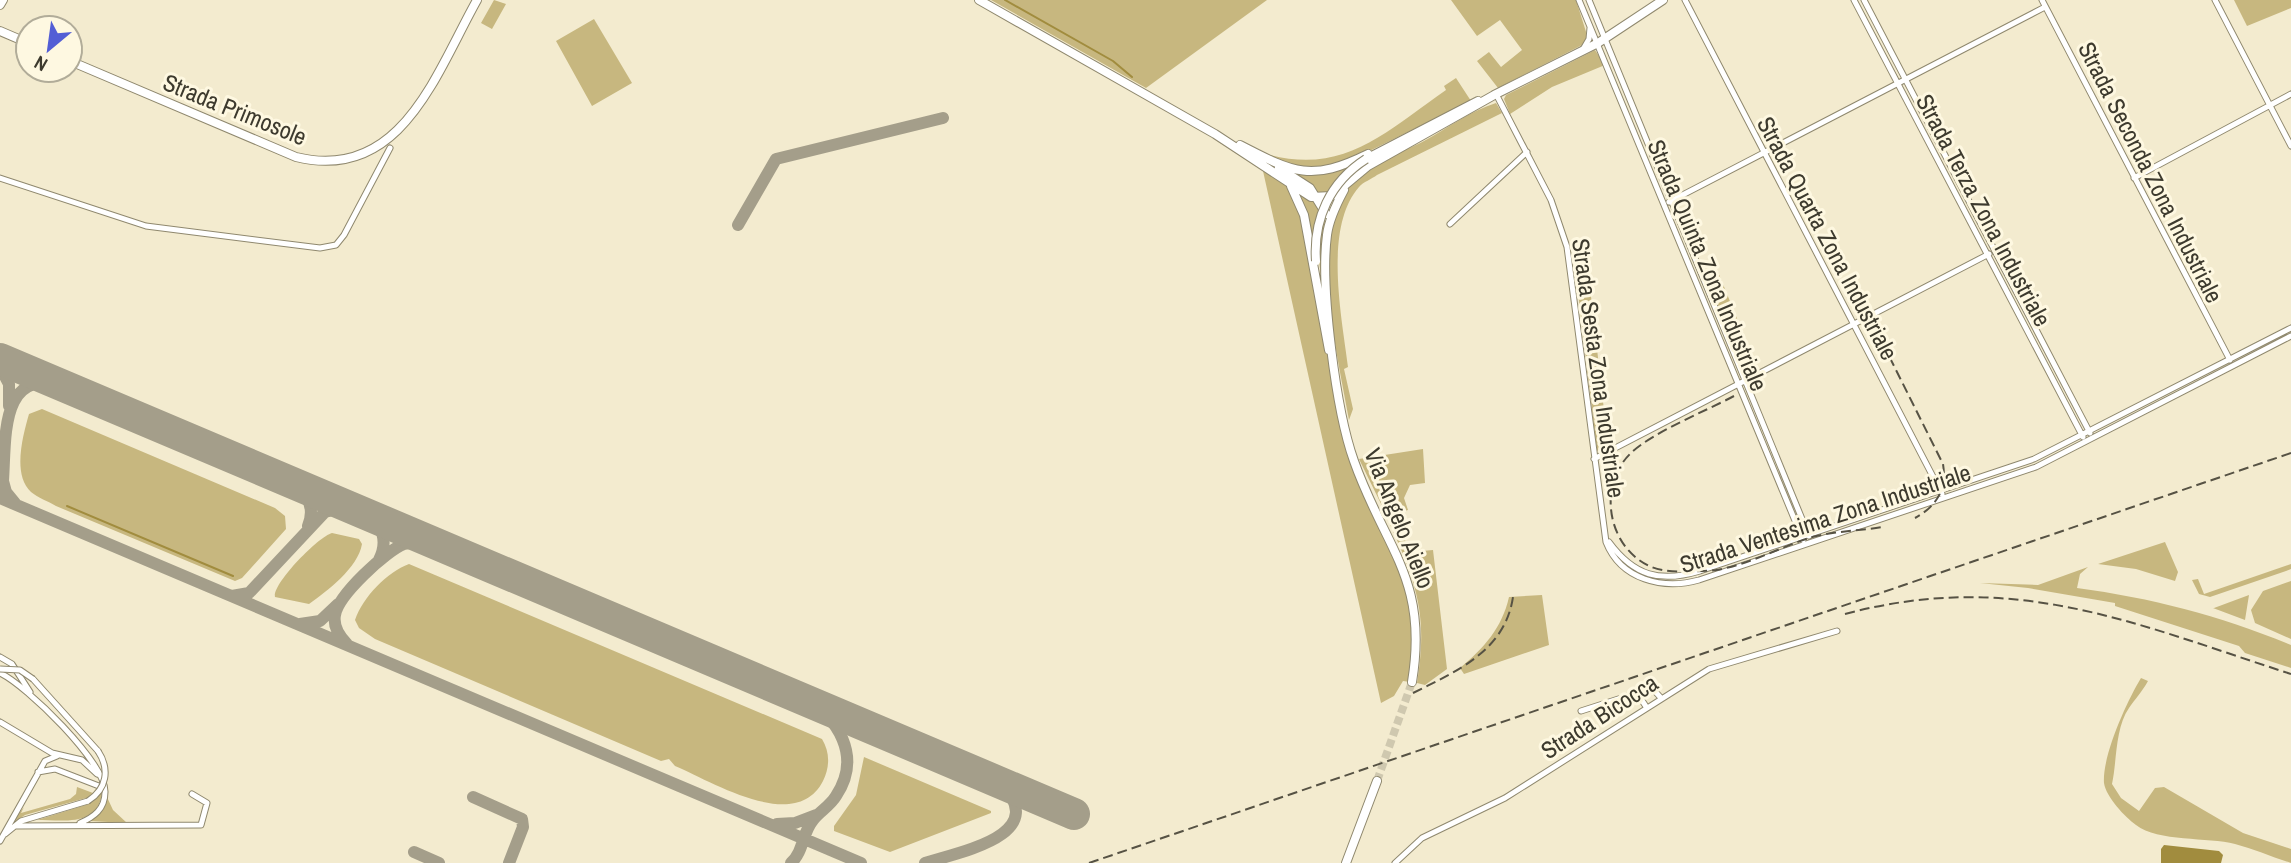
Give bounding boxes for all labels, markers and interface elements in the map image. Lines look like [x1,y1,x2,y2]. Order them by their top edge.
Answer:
north arrow [14,14,84,84]
street label: Strada Seconda Zona Industriale [2071,36,2231,308]
text: N [30,50,52,78]
street label: Strada Primosole [159,66,311,152]
street label: Strada Terza Zona Industriale [1909,88,2059,332]
street label: Strada Quarta Zona Industriale [1750,111,1906,365]
street label: Strada Quinta Zona Industriale [1640,134,1776,396]
street label: Strada Sesta Zona Industriale [1565,236,1633,500]
street label: Via Angelo Aiello [1357,443,1443,593]
street label: Strada Ventesima Zona Industriale [1675,456,1975,580]
street label: Strada Bicocca [1534,666,1664,766]

